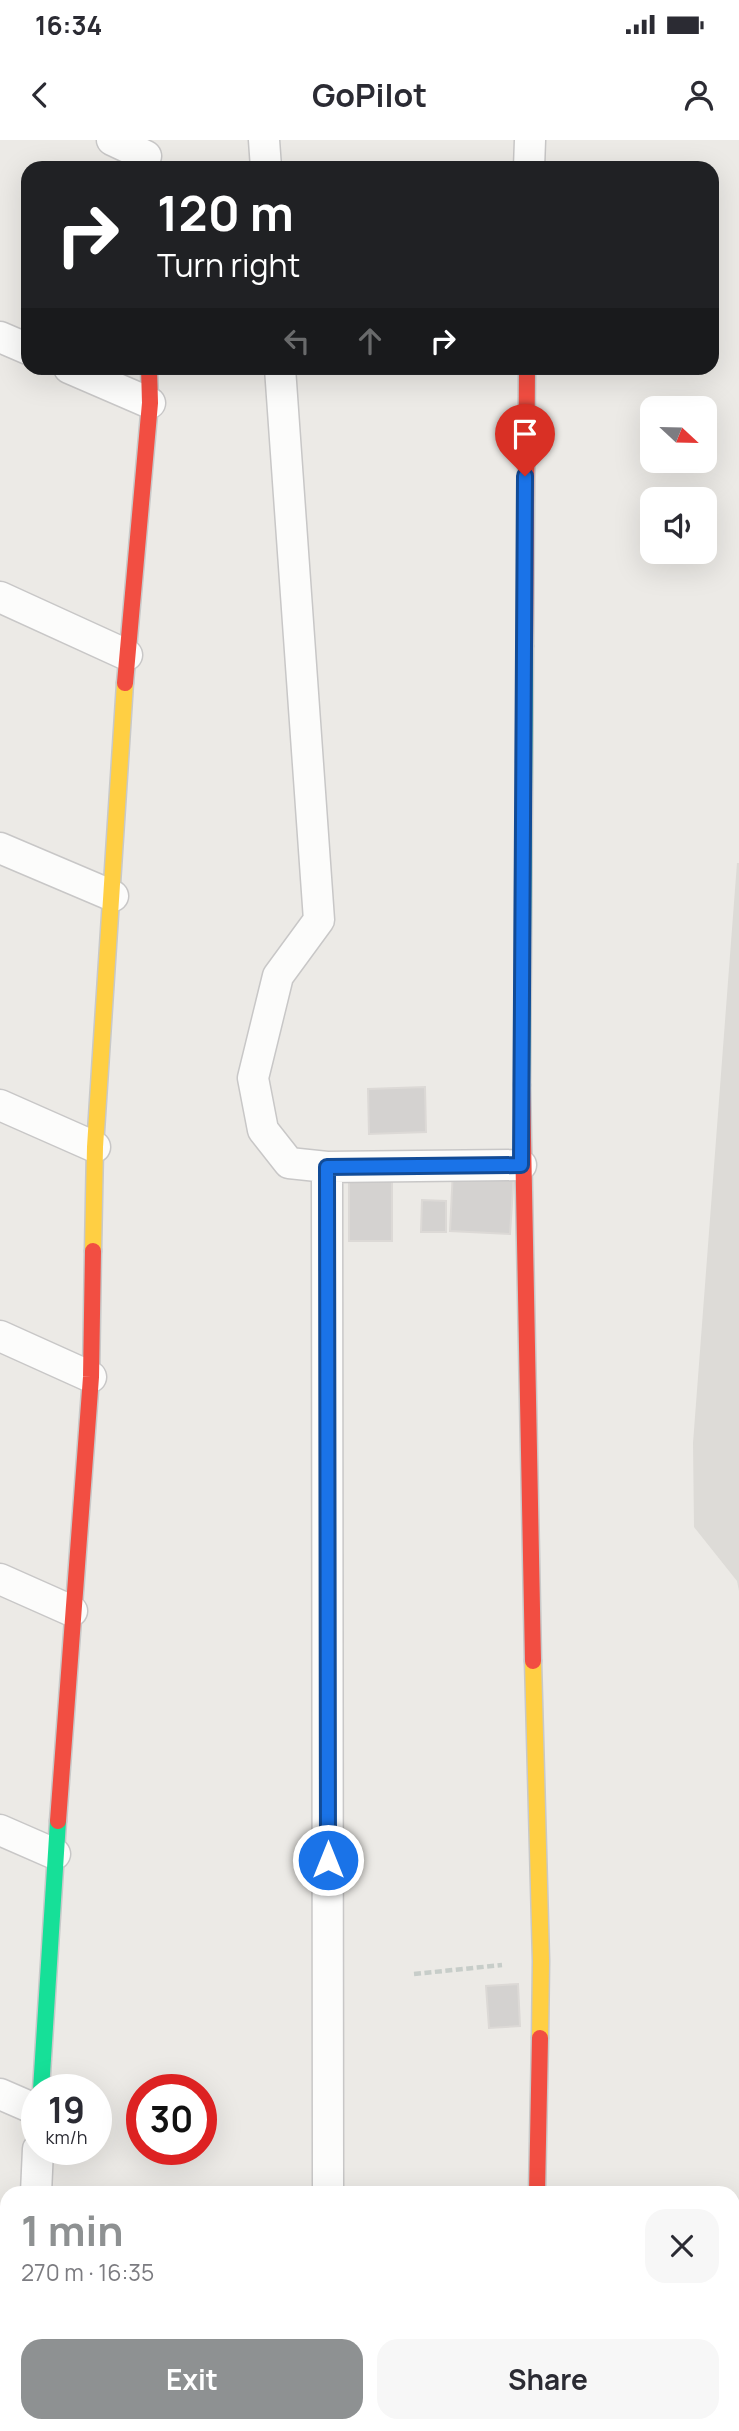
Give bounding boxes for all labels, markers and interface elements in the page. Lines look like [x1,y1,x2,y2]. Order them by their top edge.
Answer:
text: 16:34 [35,7,102,43]
text: GoPilot [312,73,427,117]
icon: back [21,76,59,114]
icon: person [680,76,718,114]
text: 120 m [157,179,294,246]
icon: right [42,189,133,280]
text: Turn right [157,243,300,287]
icon: left [278,322,316,360]
icon: ahead [351,322,389,360]
icon: right [424,322,462,360]
north arrow [640,396,718,472]
map controls [640,396,717,564]
pin [495,404,555,476]
icon: arrive [506,415,544,453]
button: sound [640,487,717,564]
position arrow [291,1823,365,1897]
speed limit sign: 30 [126,2074,217,2165]
text: 19 [48,2086,85,2134]
text: km/h [46,2125,87,2149]
text: 1 min [21,2201,124,2259]
button: close [645,2209,719,2283]
text: 270 m · 16:35 [21,2256,154,2288]
button: Exit [21,2339,363,2419]
button: Share [377,2339,719,2419]

